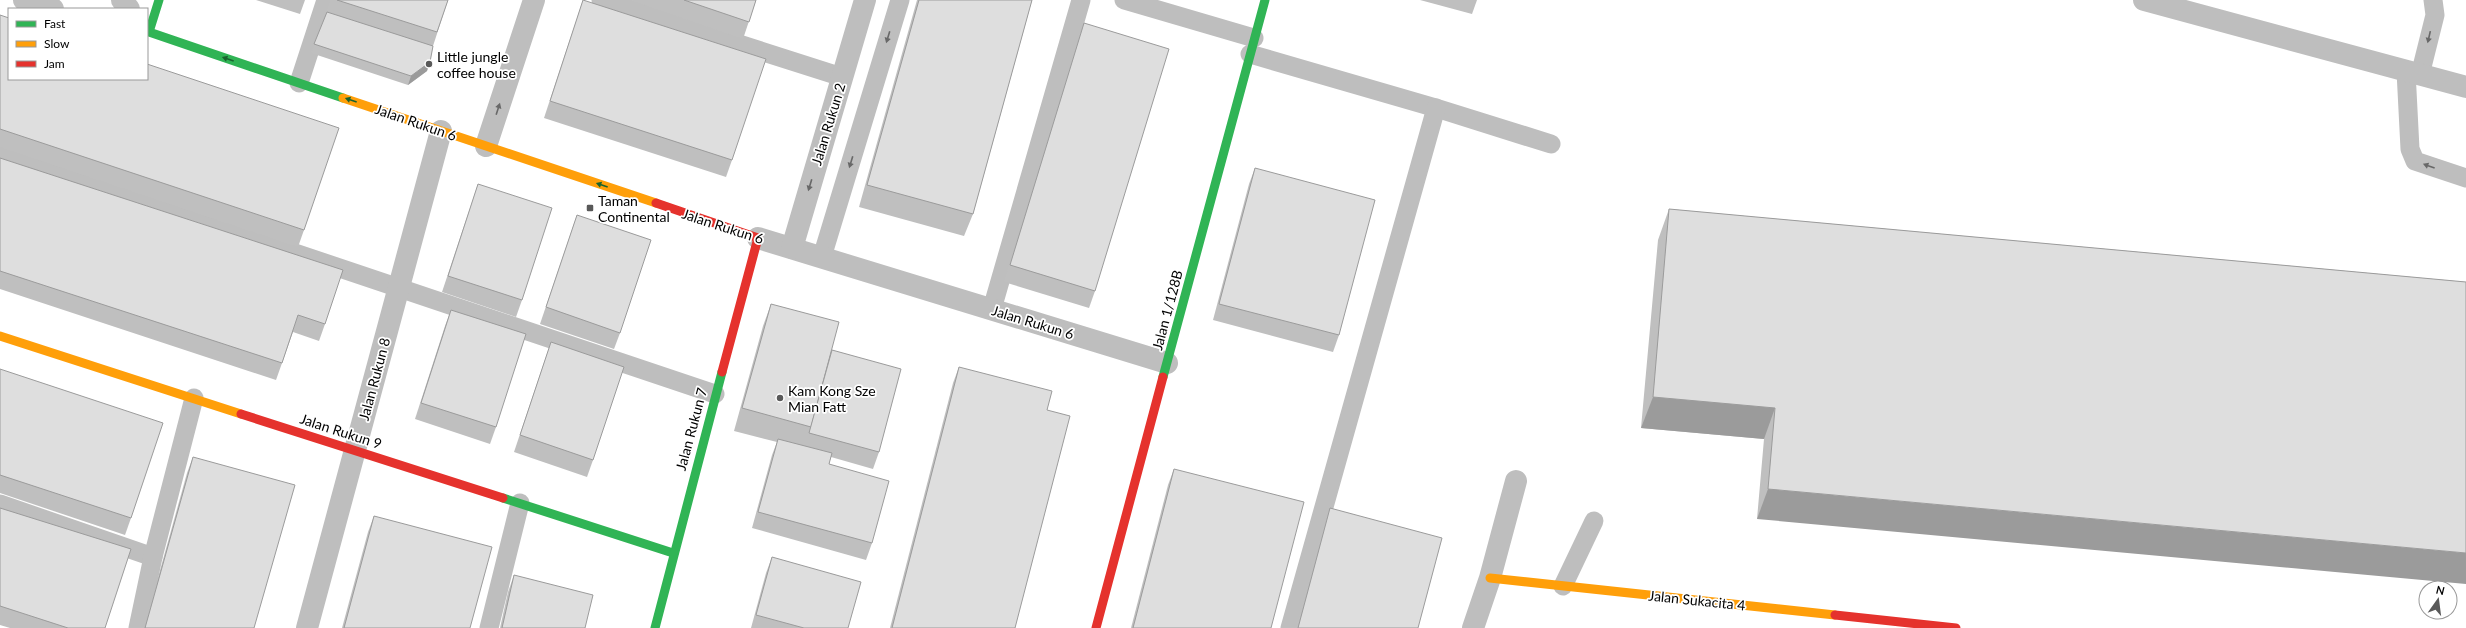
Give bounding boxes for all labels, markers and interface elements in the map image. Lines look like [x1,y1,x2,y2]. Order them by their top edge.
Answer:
legend [8,8,148,80]
text: Fast [44,16,66,31]
one-way arrow [2426,31,2432,44]
one-way arrow [885,32,891,44]
text: Slow [44,36,70,51]
place label: Little jungle coffee house [437,48,516,81]
text: Jam [44,56,65,71]
one-way arrow [221,56,233,62]
marker: Little jungle coffee house [424,59,434,69]
street label: Jalan Rukun 2 [807,81,849,167]
one-way arrow [345,97,357,103]
street label: Jalan Rukun 6 [373,100,459,144]
one-way arrow [495,103,501,115]
one-way arrow [848,156,854,168]
one-way arrow [2422,163,2434,169]
one-way arrow [807,179,813,191]
one-way arrow [595,182,607,188]
place label: Taman Continental [598,192,670,225]
marker: Taman Continental [585,203,595,213]
street label: Jalan Rukun 6 [680,205,766,247]
street label: Jalan 1/128B [1148,268,1186,352]
street label: Jalan Rukun 6 [990,301,1076,343]
street label: Jalan Rukun 8 [355,336,393,422]
place label: Kam Kong Sze Mian Fatt [788,382,876,415]
street label: Jalan Rukun 7 [672,386,710,472]
marker: Kam Kong Sze Mian Fatt [775,393,785,403]
street label: Jalan Rukun 9 [298,410,384,452]
north arrow [2418,580,2458,620]
text: N [2435,582,2446,597]
street label: Jalan Sukacita 4 [1648,586,1746,614]

